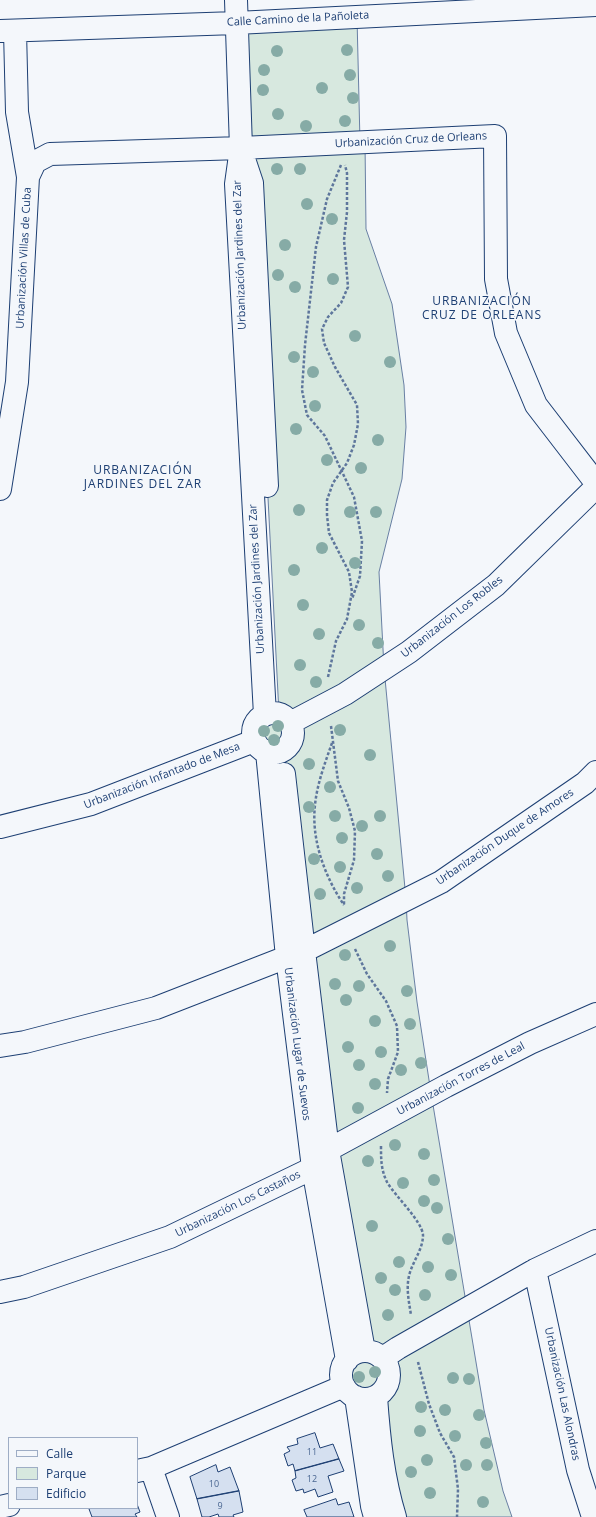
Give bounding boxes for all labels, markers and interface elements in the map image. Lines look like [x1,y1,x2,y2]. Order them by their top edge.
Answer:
street label: Calle Camino de la Pañoleta [227,9,369,29]
street label: Urbanización Cruz de Orleans [335,129,487,151]
street label: Urbanización Jardines del Zar [231,180,249,330]
street label: Urbanización Villas de Cuba [14,187,34,329]
district label: URBANIZACIÓN CRUZ DE ORLEANS [422,295,542,323]
district label: URBANIZACIÓN JARDINES DEL ZAR [84,464,202,492]
street label: Urbanización Jardines del Zar [246,504,268,654]
street label: Urbanización Los Robles [399,573,505,661]
street label: Urbanización Infantado de Mesa [82,740,242,812]
street label: Urbanización Duque de Amores [434,786,576,888]
street label: Urbanización Lugar de Suevos [281,967,313,1121]
street label: Urbanización Torres de Leal [395,1040,527,1118]
street label: Urbanización Los Castaños [173,1168,303,1240]
street label: Urbanización Las Alondras [541,1326,583,1462]
legend [8,1437,138,1509]
text: Calle [46,1445,73,1462]
house number: 11 [307,1447,317,1457]
text: Parque [46,1465,86,1482]
house number: 12 [307,1474,317,1484]
house number: 10 [209,1479,219,1489]
text: Edificio [46,1485,86,1502]
house number: 9 [217,1501,223,1511]

